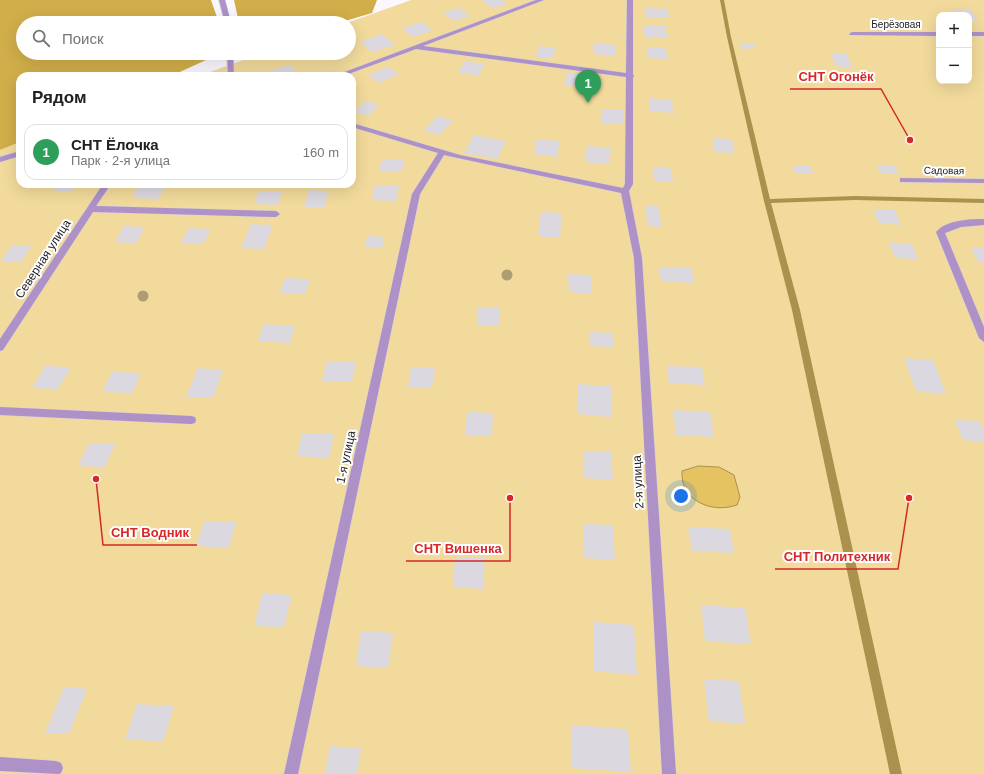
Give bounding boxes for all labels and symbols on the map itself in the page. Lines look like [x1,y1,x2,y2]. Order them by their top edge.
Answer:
street label: Берёзовая [871,19,921,30]
callout: СНТ Огонёк [790,64,881,89]
text: СНТ Огонёк [798,69,874,84]
pin: 1 [575,70,601,103]
street label: Садовая [924,165,964,176]
street label: Северная улица [12,217,74,301]
street label: 1-я улица [334,429,358,485]
street label: 2-я улица [630,455,646,509]
your location [671,486,691,506]
callout: СНТ Водник [103,520,197,545]
text: СНТ Водник [111,525,190,540]
callout: СНТ Вишенка [406,536,510,561]
text: СНТ Вишенка [414,541,502,556]
callout: СНТ Политехник [775,544,898,569]
text: СНТ Политехник [784,549,891,564]

